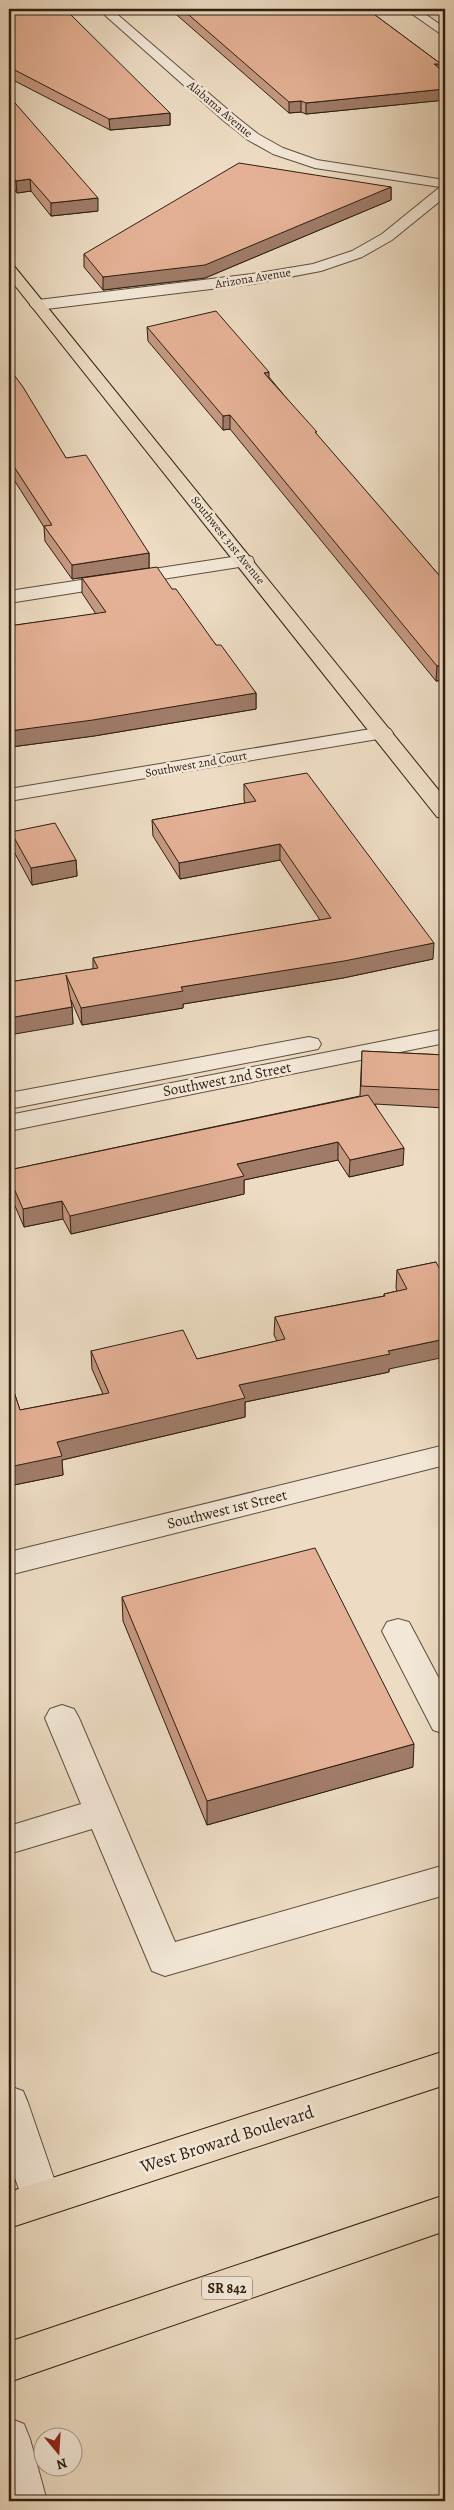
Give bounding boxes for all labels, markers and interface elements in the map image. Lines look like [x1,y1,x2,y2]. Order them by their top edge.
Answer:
street label: Alabama Avenue [183,76,256,141]
street label: Arizona Avenue [213,264,292,292]
street label: Southwest 31st Avenue [187,492,269,588]
street label: Southwest 2nd Court [144,747,248,781]
street label: Southwest 2nd Street [161,1057,293,1101]
street label: Southwest 1st Street [165,1484,289,1534]
street label: West Broward Boulevard [136,2099,317,2179]
road number: SR 842 [202,2276,252,2300]
north arrow [32,2428,82,2478]
text: N [54,2453,70,2474]

